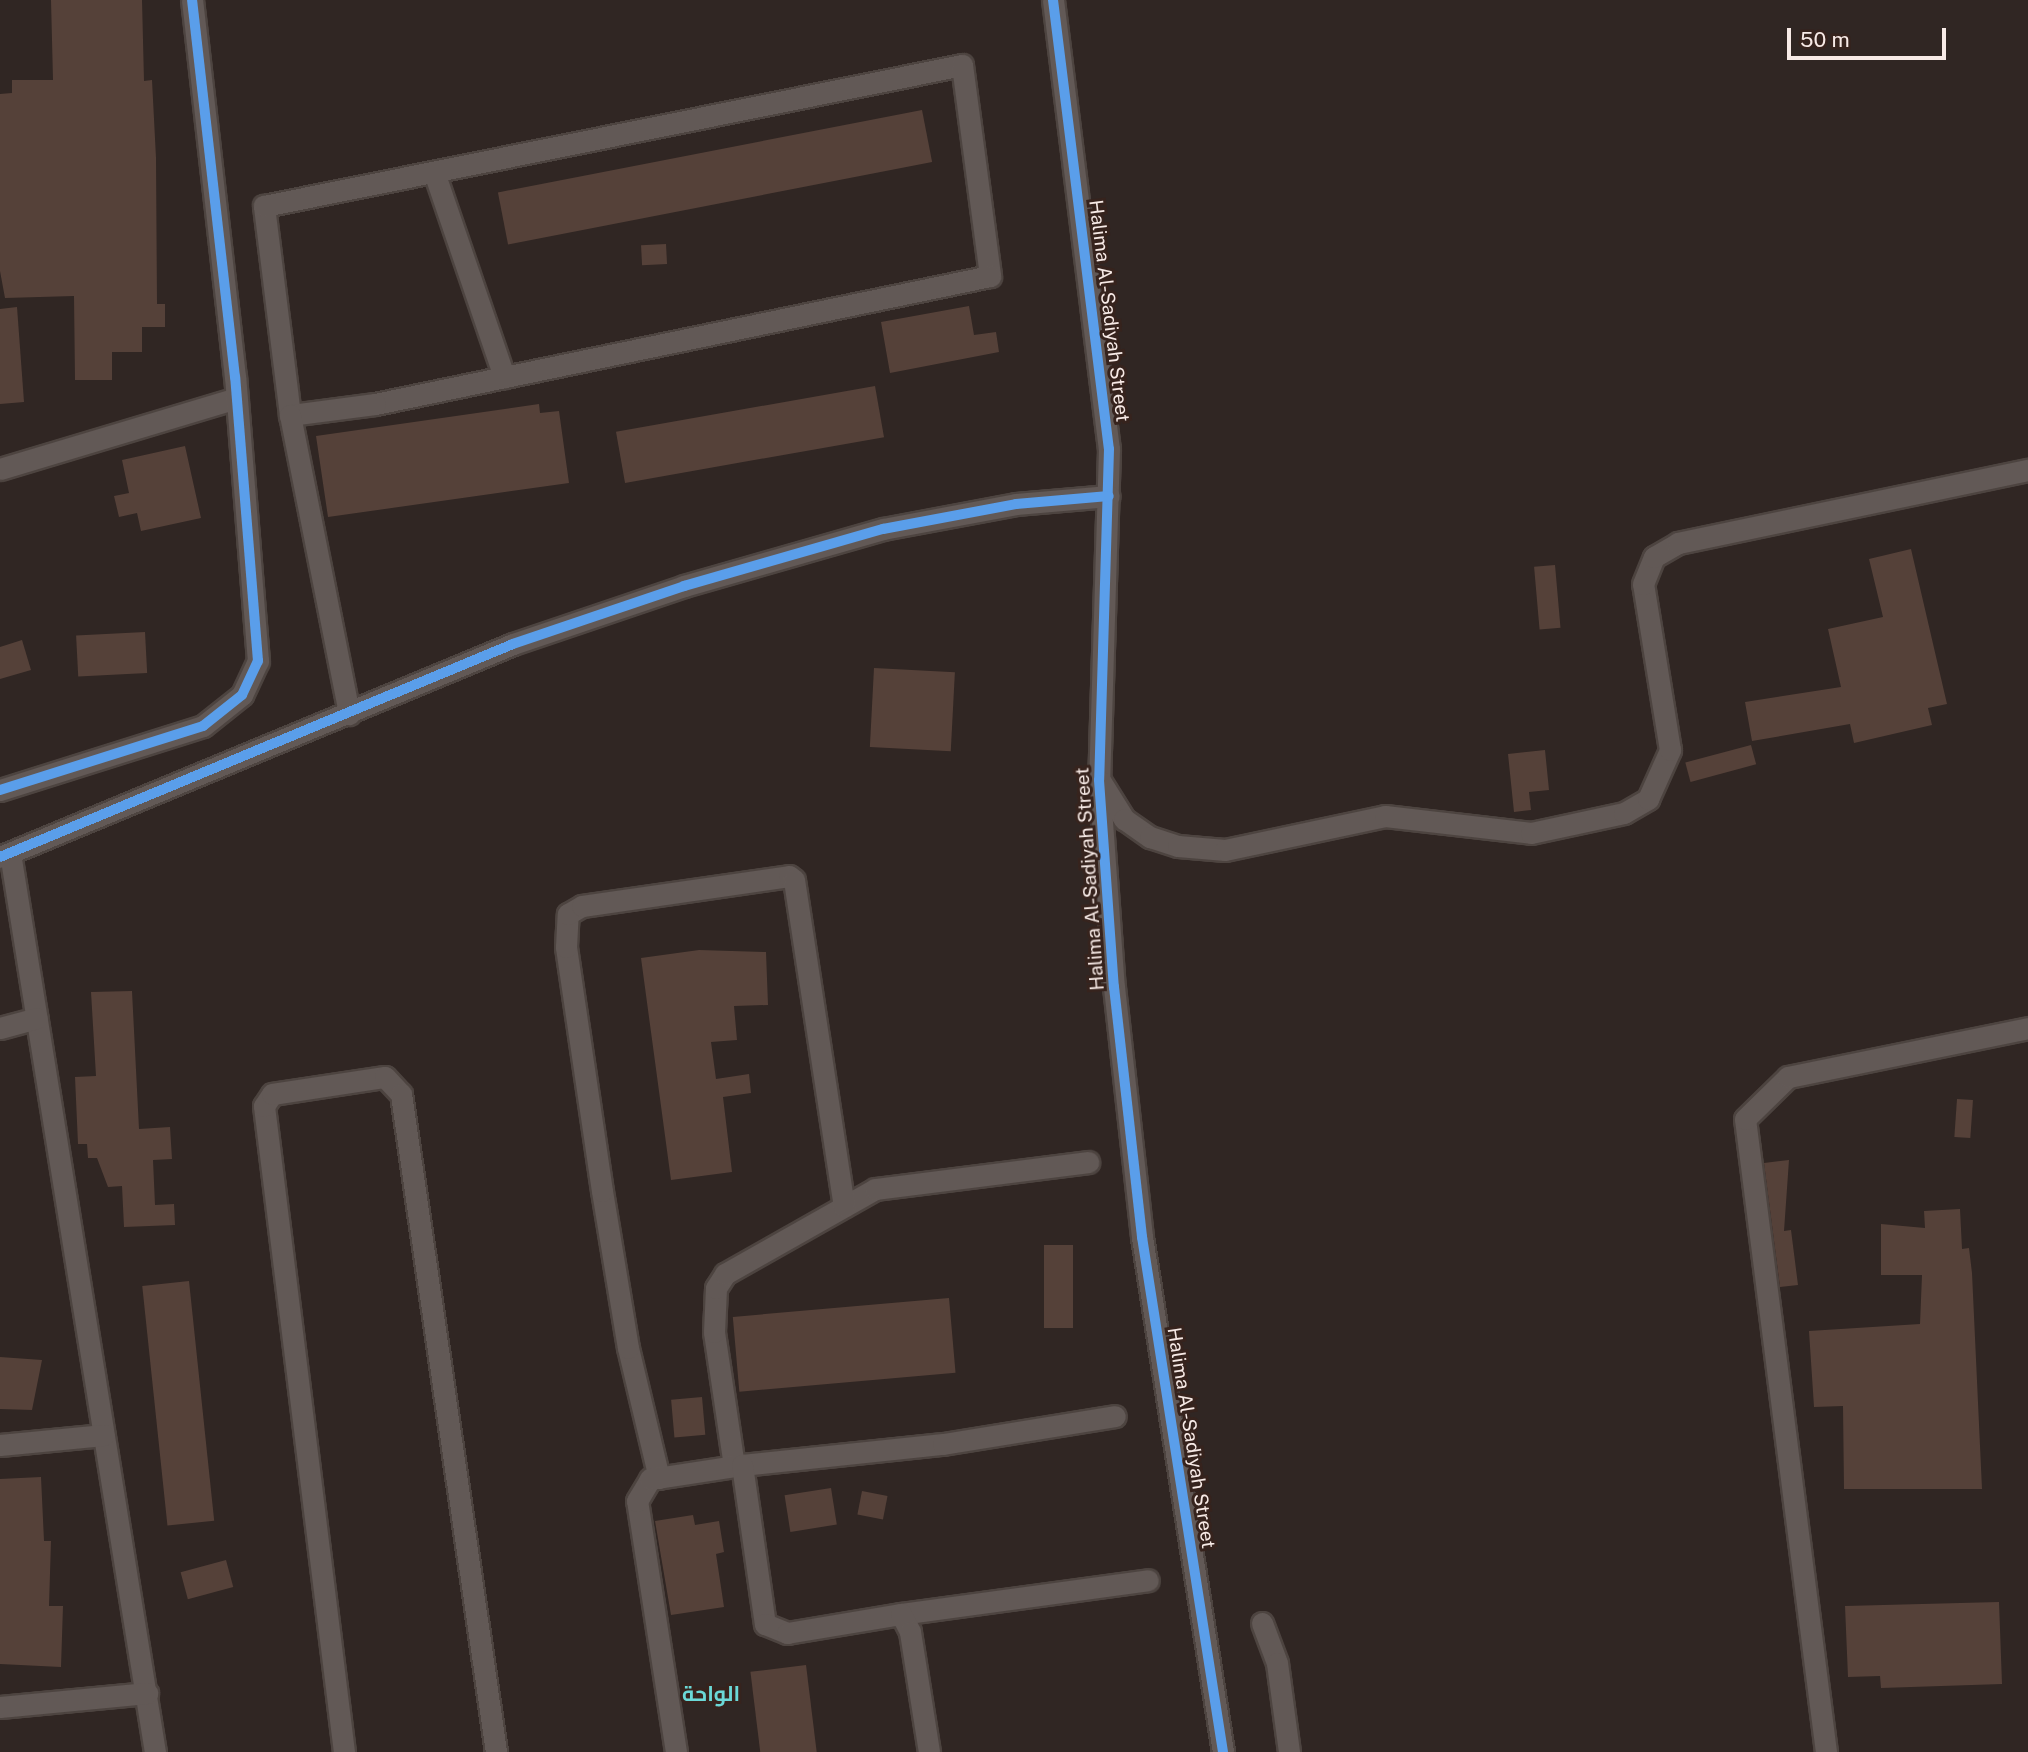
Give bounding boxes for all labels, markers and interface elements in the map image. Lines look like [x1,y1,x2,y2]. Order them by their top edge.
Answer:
scale bar [1790,14,1949,58]
text: 50 m [1800,27,1850,52]
street label: Halima Al-Sadiyah Street [1084,199,1134,423]
street label: Halima Al-Sadiyah Street [1071,767,1109,991]
street label: Halima Al-Sadiyah Street [1162,1326,1220,1550]
district label: الواحة [682,1681,740,1707]

